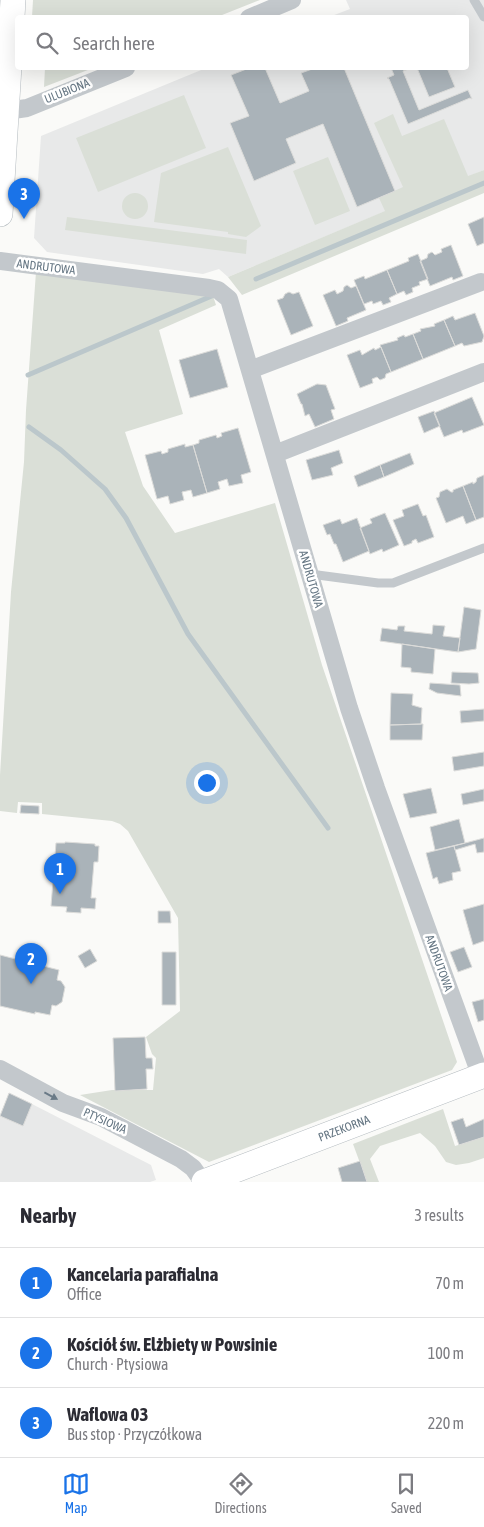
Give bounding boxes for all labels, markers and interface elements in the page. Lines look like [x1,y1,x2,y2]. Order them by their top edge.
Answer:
search box [15,15,469,70]
icon: search [33,29,61,57]
text: Search here [73,32,155,54]
street label: ULUBIONA [42,76,92,106]
pin: 3 [8,178,40,219]
street label: ANDRUTOWA [16,256,76,278]
street label: ANDRUTOWA [296,549,326,609]
your location [194,770,220,796]
pin: 1 [44,853,76,894]
street label: ANDRUTOWA [422,933,456,993]
pin: 2 [15,943,47,984]
one-way arrow [44,1092,57,1101]
street label: PTYSIOWA [81,1105,129,1137]
street label: PRZEKORNA [316,1112,372,1145]
text: Nearby [20,1203,76,1227]
text: 3 results [414,1206,464,1224]
text: Kancelaria parafialna [67,1263,218,1285]
text: 1 [32,1274,40,1292]
text: 70 m [435,1274,464,1292]
text: Office [67,1285,102,1303]
text: Kościół św. Elżbiety w Powsinie [67,1333,277,1355]
text: 2 [32,1344,40,1362]
text: 100 m [428,1344,464,1362]
text: Church · Ptysiowa [67,1355,168,1373]
text: Waflowa 03 [67,1403,148,1425]
text: 3 [32,1414,40,1432]
text: 220 m [428,1414,464,1432]
text: Bus stop · Przyczółkowa [67,1425,202,1443]
tab: Map [62,1470,90,1516]
tab: Directions [214,1470,267,1516]
tab: Saved [391,1470,422,1516]

